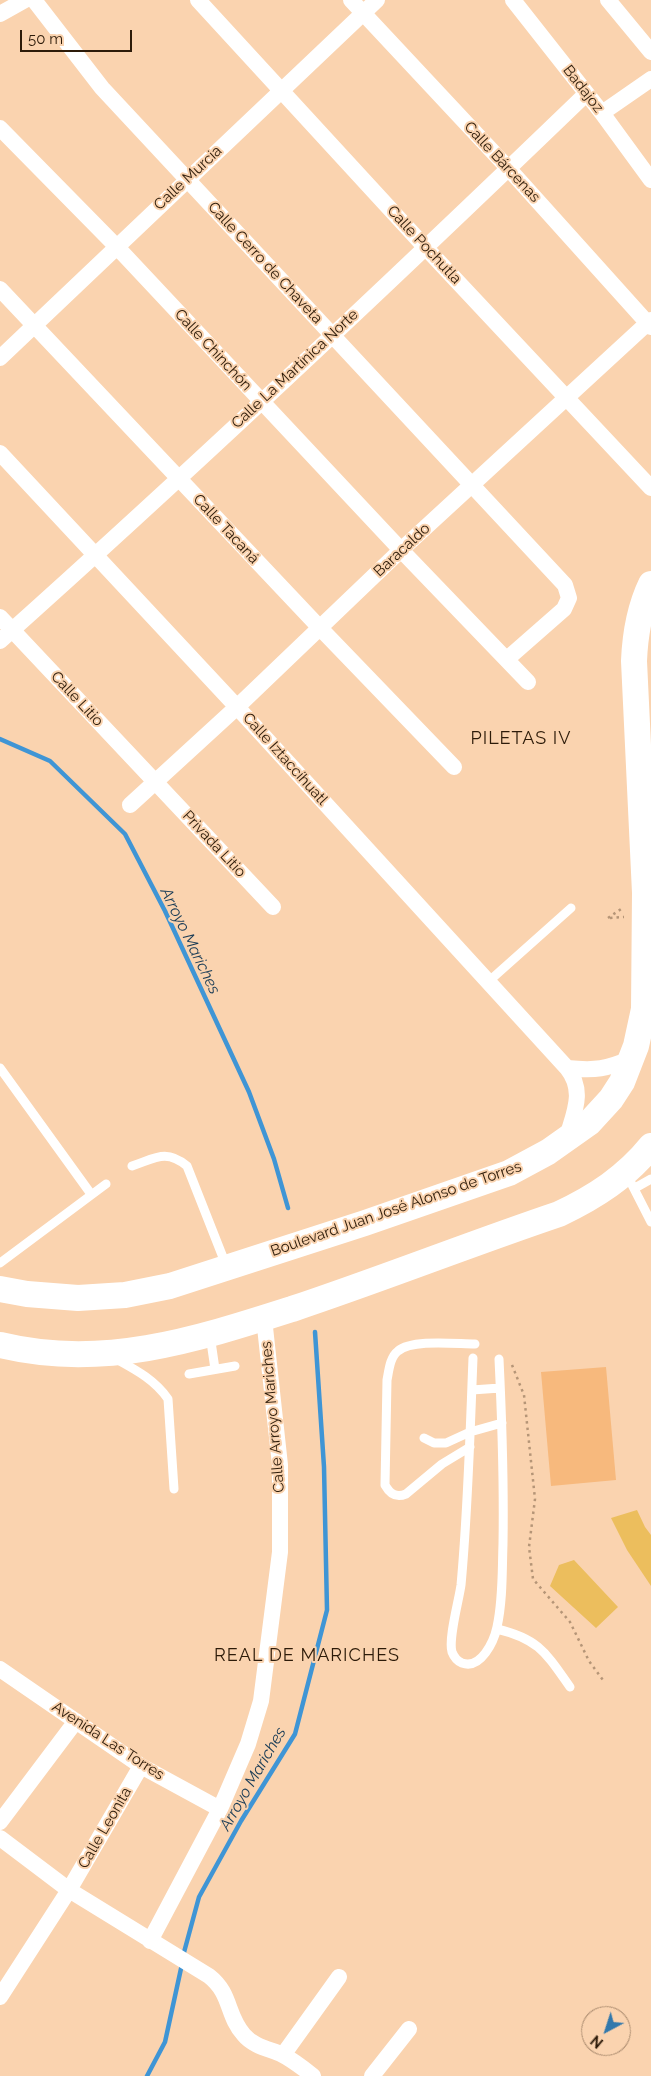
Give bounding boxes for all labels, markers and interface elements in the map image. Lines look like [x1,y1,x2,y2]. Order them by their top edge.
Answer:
scale bar [22,20,135,52]
text: 50 m [28,30,63,48]
street label: Badajoz [559,62,607,116]
street label: Calle Bárcenas [460,118,544,206]
street label: Calle Murcia [150,142,226,214]
street label: Calle Cerro de Chaveta [204,198,326,328]
street label: Calle Pochutla [383,202,465,288]
street label: Calle Chinchón [171,305,255,395]
street label: Calle La Martinica Norte [228,306,362,432]
street label: Calle Tacaná [189,491,263,567]
street label: Baracaldo [370,519,434,581]
street label: Calle Litio [47,668,107,730]
street label: Calle Iztaccíhuatl [239,709,331,809]
district label: PILETAS IV [469,728,573,750]
street label: Privada Litio [179,807,249,881]
water label: Arroyo Mariches [156,885,224,997]
street label: Boulevard Juan José Alonso de Torres [268,1158,524,1260]
street label: Calle Arroyo Mariches [257,1341,289,1493]
district label: REAL DE MARICHES [212,1645,402,1667]
street label: Avenida Las Torres [48,1698,168,1784]
water label: Arroyo Mariches [216,1724,290,1834]
street label: Calle Leonita [75,1784,135,1872]
north arrow [581,2006,631,2056]
text: N [588,2032,606,2051]

